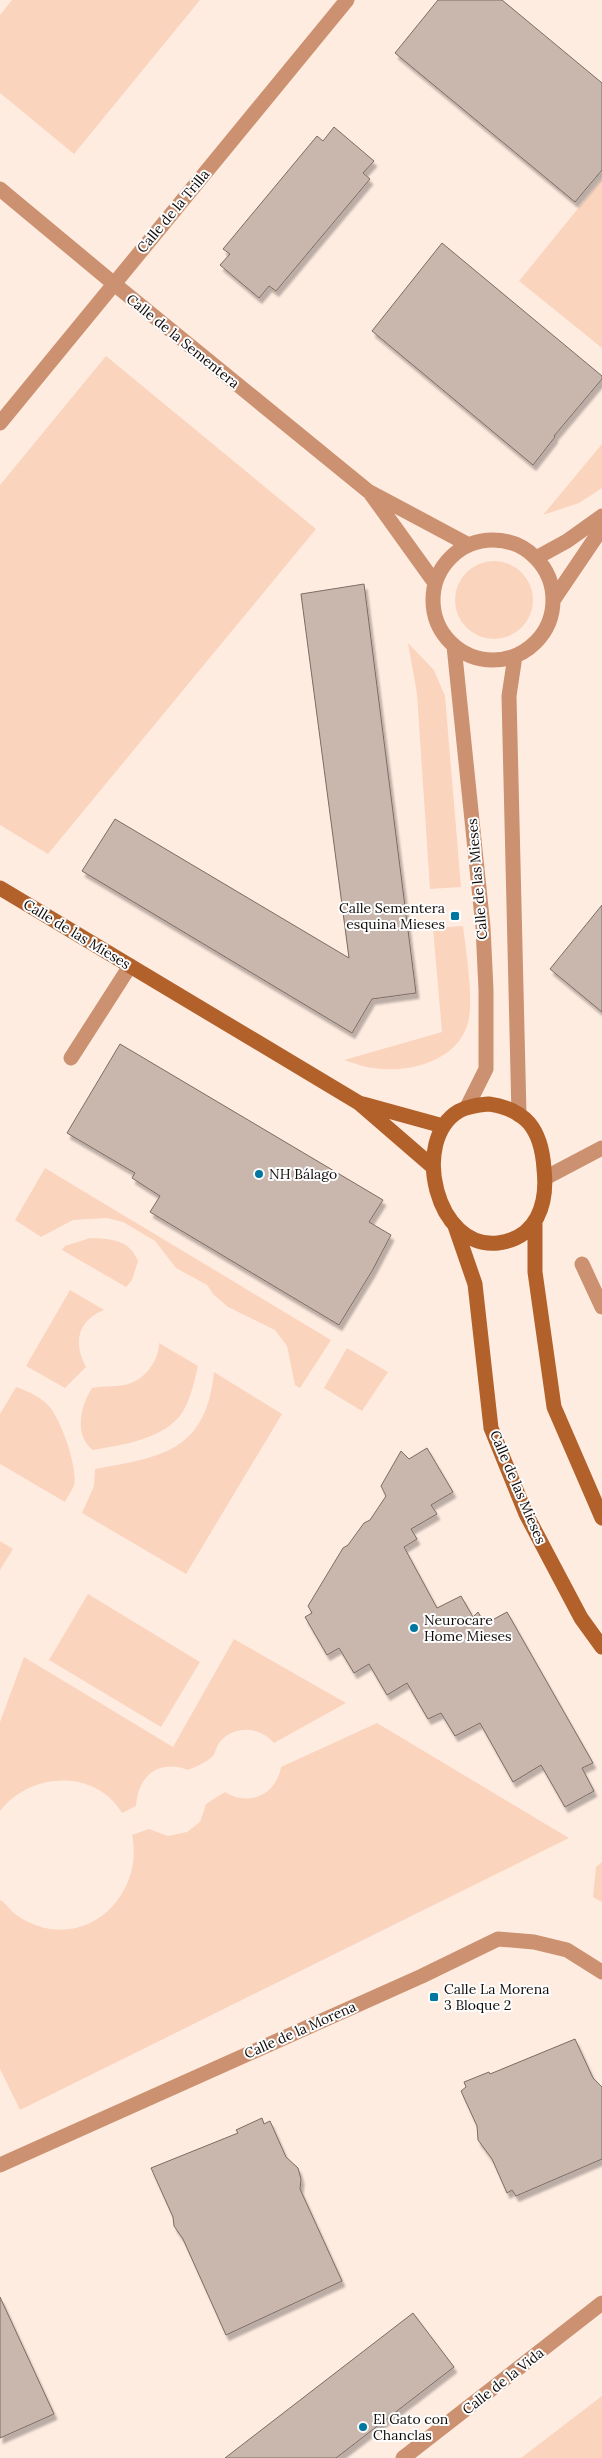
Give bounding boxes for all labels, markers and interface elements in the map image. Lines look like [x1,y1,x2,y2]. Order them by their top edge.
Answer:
street label: Calle de la Trilla [133,165,213,257]
street label: Calle de la Sementera [123,290,243,392]
street label: Calle de las Mieses [463,818,491,940]
street label: Calle de las Mieses [20,895,134,973]
place label: Calle Sementera esquina Mieses [339,899,445,933]
marker: Calle Sementera esquina Mieses [449,910,461,922]
place label: NH Bálago [269,1165,337,1183]
marker: NH Bálago [253,1168,265,1180]
street label: Calle de las Mieses [486,1427,550,1547]
place label: Neurocare Home Mieses [424,1611,512,1645]
marker: Neurocare Home Mieses [408,1622,420,1634]
place label: Calle La Morena 3 Bloque 2 [444,1980,549,2014]
marker: Calle La Morena 3 Bloque 2 [428,1991,440,2003]
street label: Calle de la Morena [241,1997,359,2063]
street label: Calle de la Vida [459,2344,547,2418]
place label: El Gato con Chanclas [373,2410,449,2444]
marker: El Gato con Chanclas [357,2421,369,2433]

